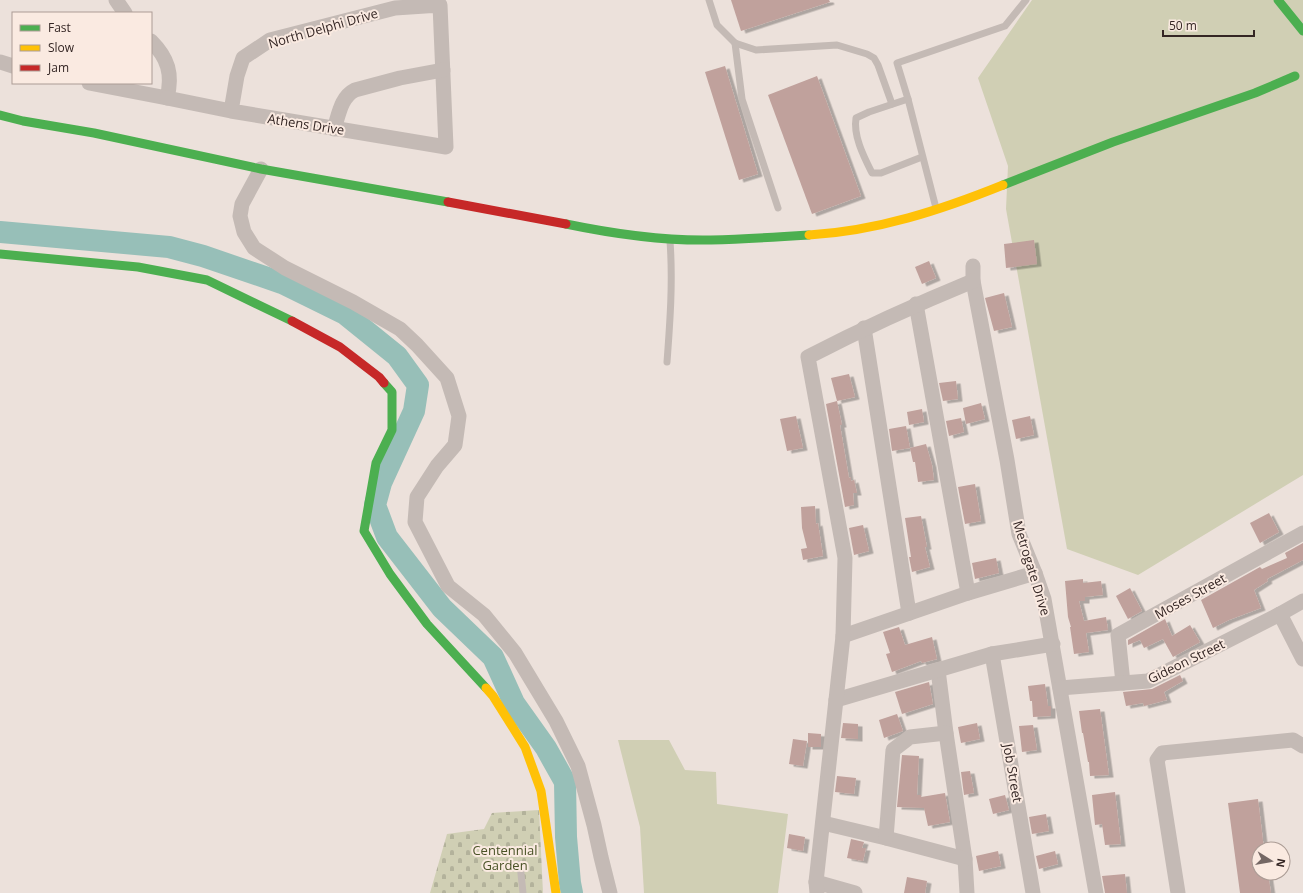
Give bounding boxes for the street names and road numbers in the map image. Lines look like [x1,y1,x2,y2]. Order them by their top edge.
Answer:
street label: North Delphi Drive [266,4,380,52]
street label: Athens Drive [266,109,346,139]
street label: Metrogate Drive [1009,518,1055,618]
street label: Moses Street [1151,569,1229,623]
street label: Gideon Street [1145,634,1228,687]
street label: Job Street [999,740,1027,804]

